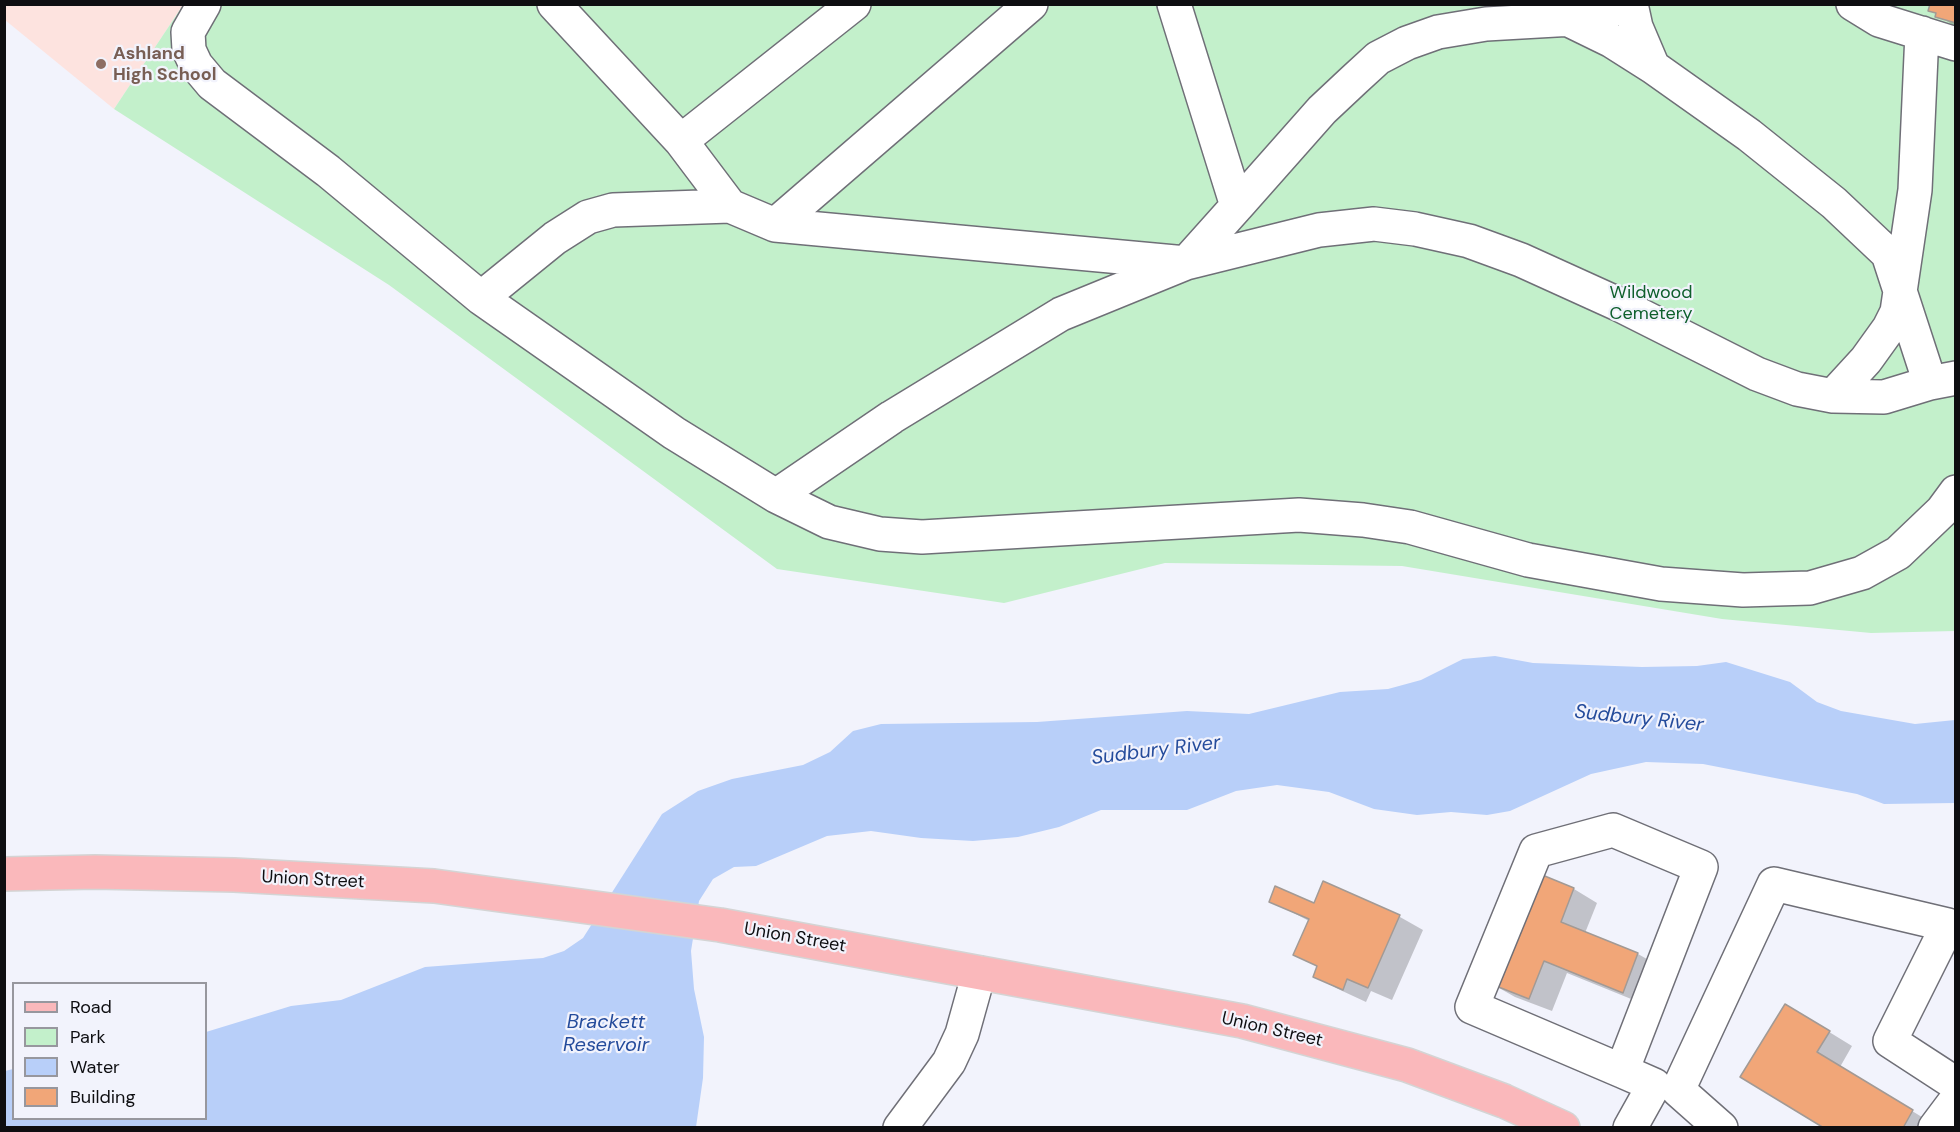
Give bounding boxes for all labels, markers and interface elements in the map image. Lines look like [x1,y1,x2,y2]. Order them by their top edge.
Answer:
place label: Ashland High School [113,43,217,86]
marker: Ashland High School [94,57,108,71]
park label: Wildwood Cemetery [1609,282,1693,324]
water label: Sudbury River [1573,700,1705,738]
water label: Sudbury River [1090,731,1222,771]
street label: Union Street [261,867,365,893]
street label: Union Street [742,918,848,958]
legend [12,982,207,1120]
text: Road [70,995,112,1019]
street label: Union Street [1219,1008,1325,1052]
water label: Brackett Reservoir [563,1011,649,1058]
text: Park [70,1025,106,1049]
text: Water [70,1055,120,1079]
text: Building [70,1085,135,1109]

